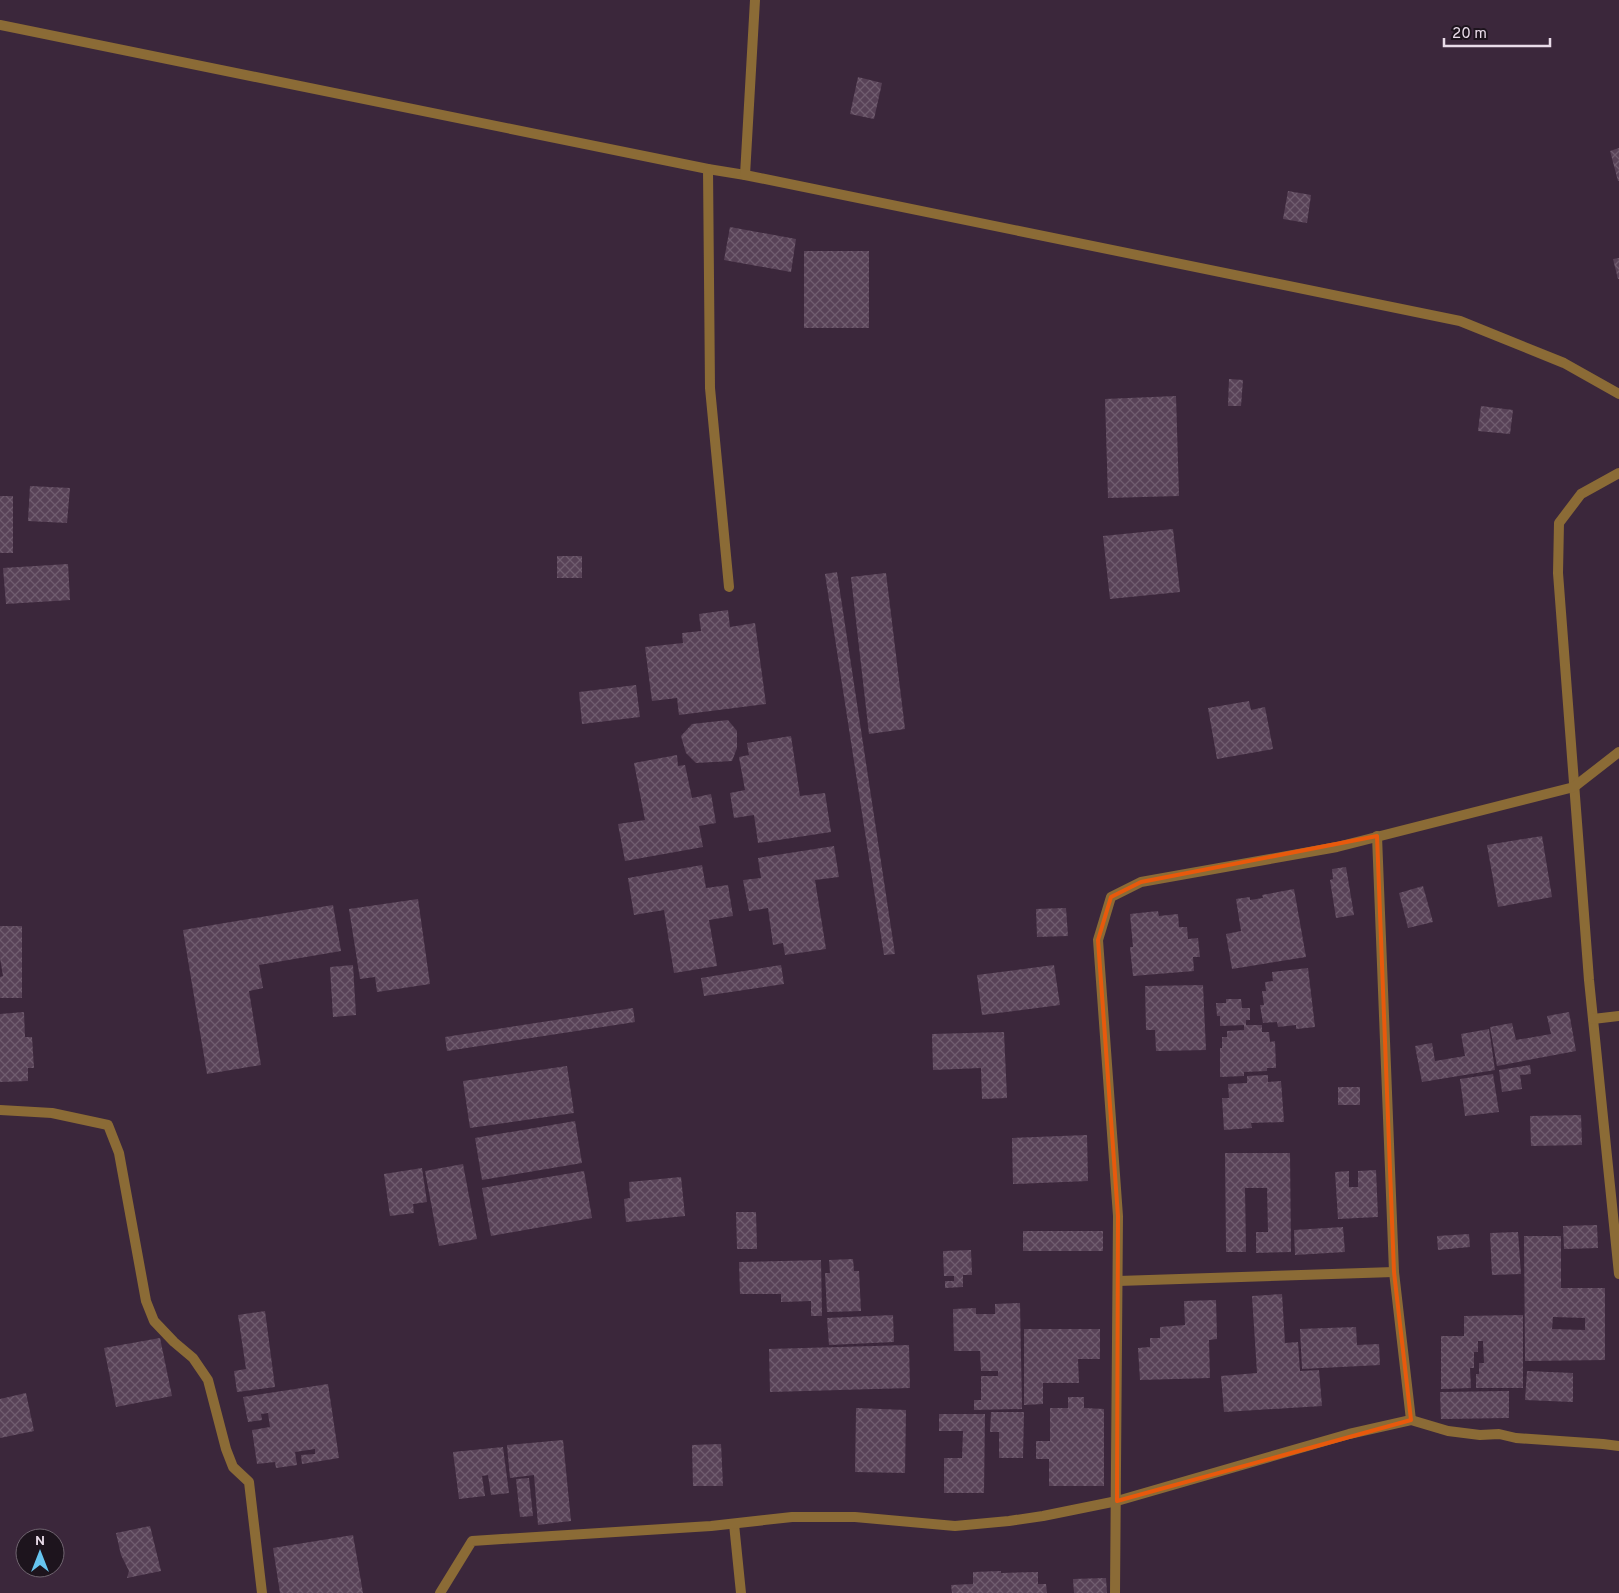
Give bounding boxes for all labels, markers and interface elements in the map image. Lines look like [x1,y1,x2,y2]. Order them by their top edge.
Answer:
scale bar [1444,15,1550,47]
text: 20 m [1452,25,1487,44]
north arrow [15,1528,65,1578]
text: N [35,1533,45,1550]

